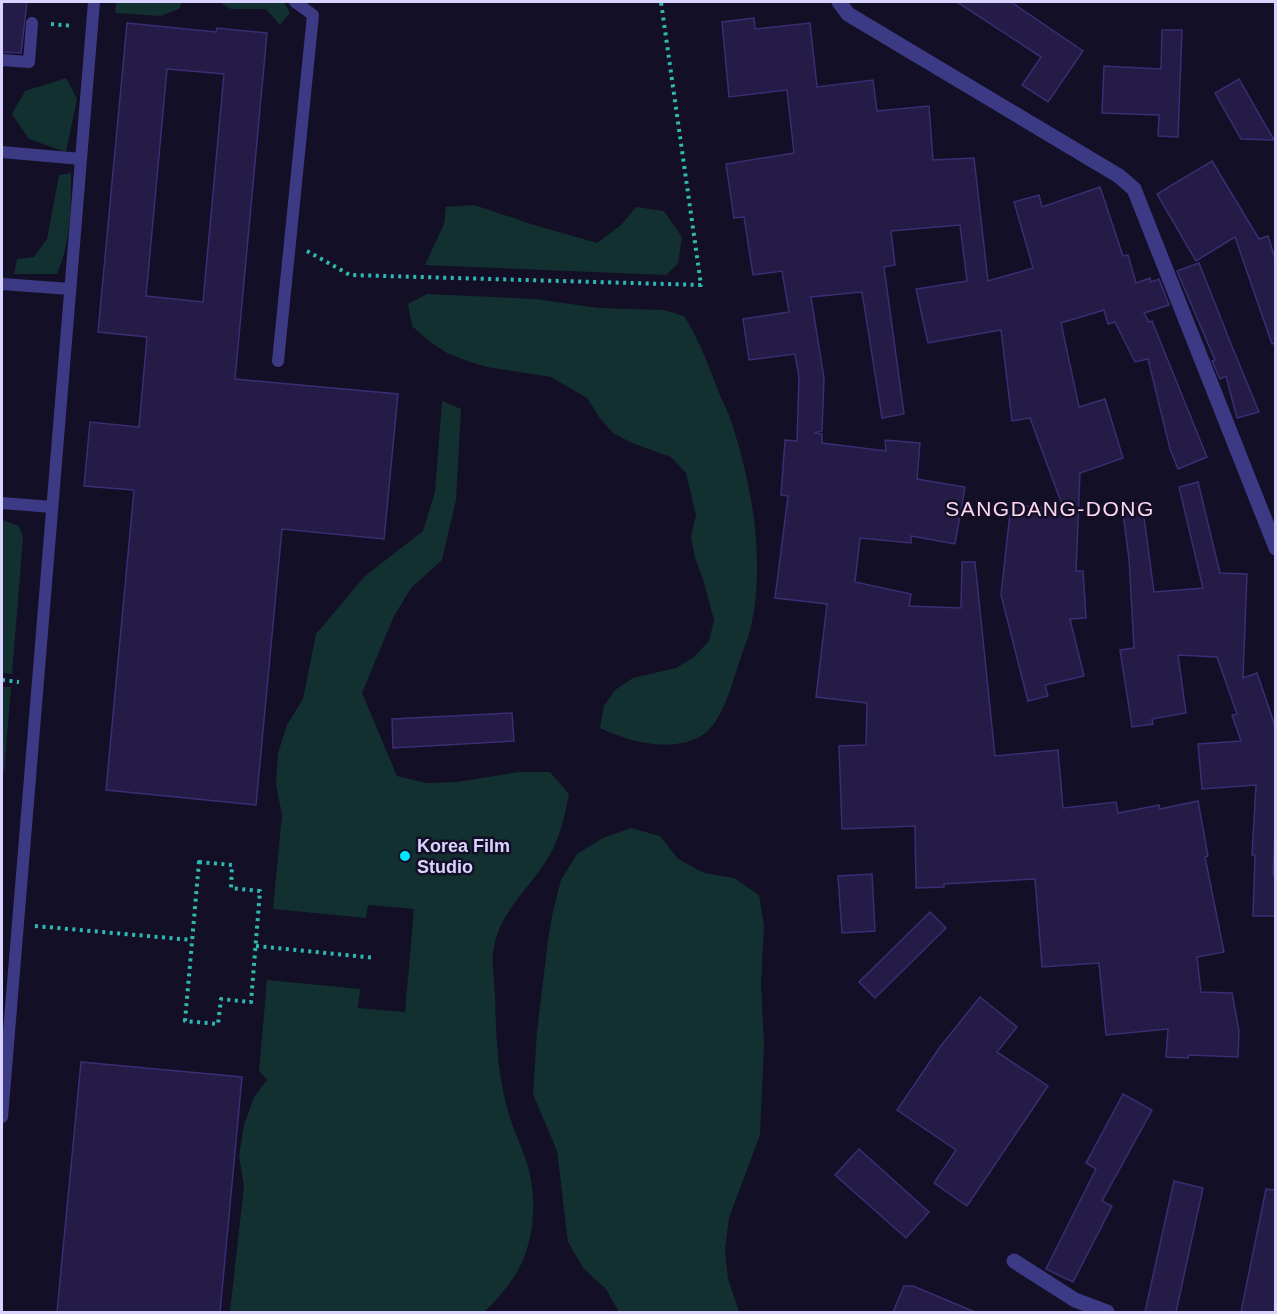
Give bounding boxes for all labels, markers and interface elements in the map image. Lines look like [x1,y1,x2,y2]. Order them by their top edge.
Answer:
district label: SANGDANG-DONG [945,497,1155,520]
place label: Korea Film Studio [417,836,510,877]
marker: Korea Film Studio [398,849,412,863]

